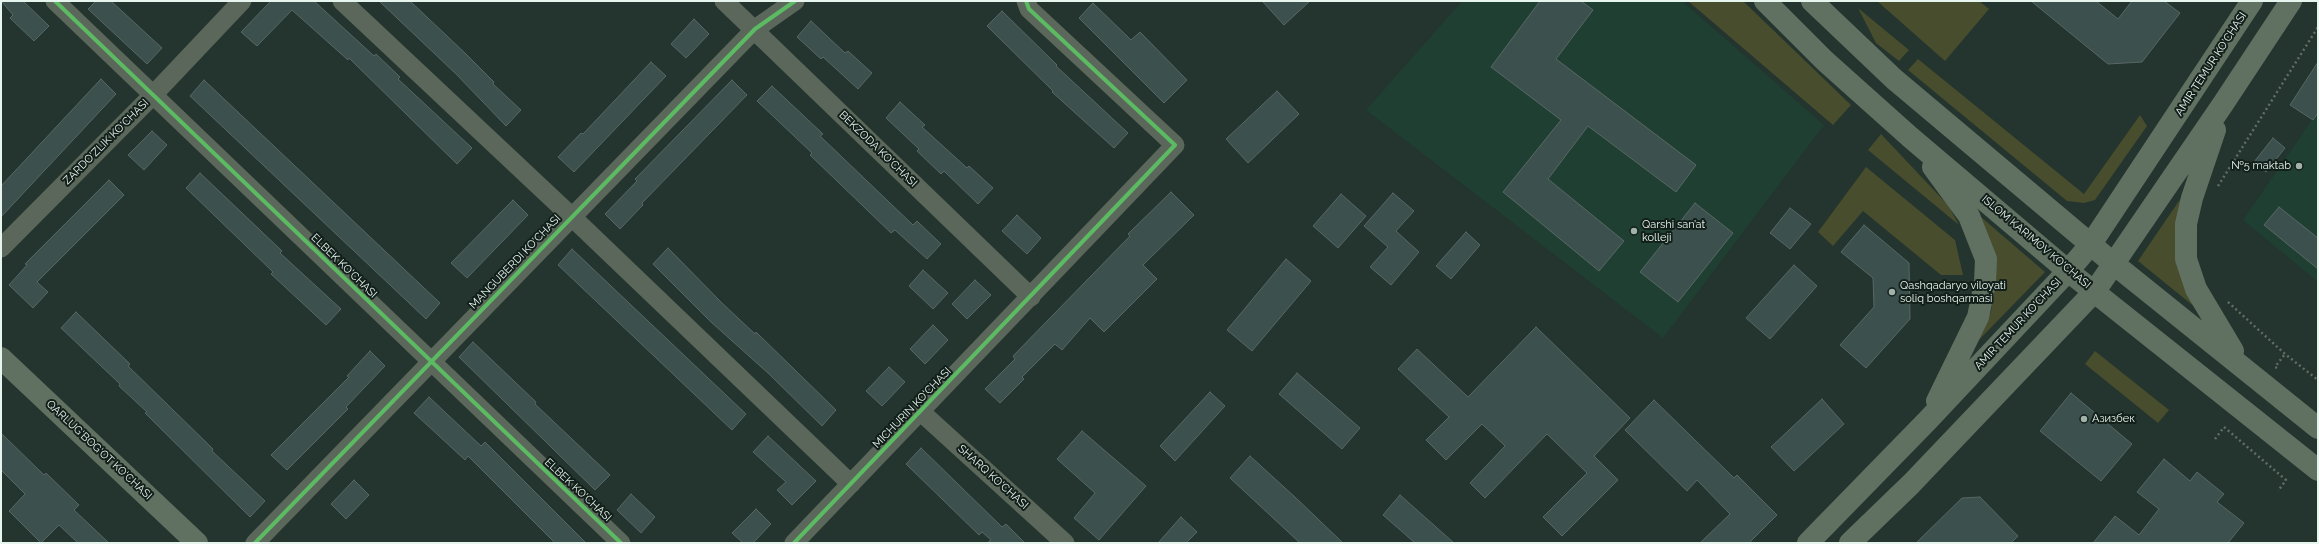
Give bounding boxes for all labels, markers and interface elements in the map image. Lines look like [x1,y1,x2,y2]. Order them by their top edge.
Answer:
street label: AMIR TEMUR KO'CHASI [2173,10,2249,118]
street label: ZARDO'ZLIK KO'CHASI [61,97,151,187]
street label: BEKZODA KO'CHASI [836,108,920,190]
place label: №5 maktab [2231,159,2291,173]
marker: №5 maktab [2294,161,2304,171]
street label: ISLOM KARIMOV KO‘CHASI [1979,193,2093,291]
street label: MANGUBERDI KO'CHASI [467,212,563,312]
place label: Qarshi san’at kolleji [1642,218,1705,244]
marker: Qarshi san’at kolleji [1629,226,1639,236]
street label: ELBEK KO'CHASI [308,231,380,301]
street label: AMIR TEMUR KO'CHASI [1972,275,2064,373]
place label: Qashqadaryo viloyati soliq boshqarmasi [1900,279,2006,305]
marker: Qashqadaryo viloyati soliq boshqarmasi [1887,287,1897,297]
street label: MICHURIN KO'CHASI [870,365,954,451]
street label: QARLUG‘BOG‘OT KO‘CHASI [43,398,155,502]
place label: Азизбек [2092,412,2135,426]
marker: Азизбек [2079,414,2089,424]
street label: SHARQ KO'CHASI [955,442,1031,512]
street label: ELBEK KO'CHASI [542,456,614,524]

